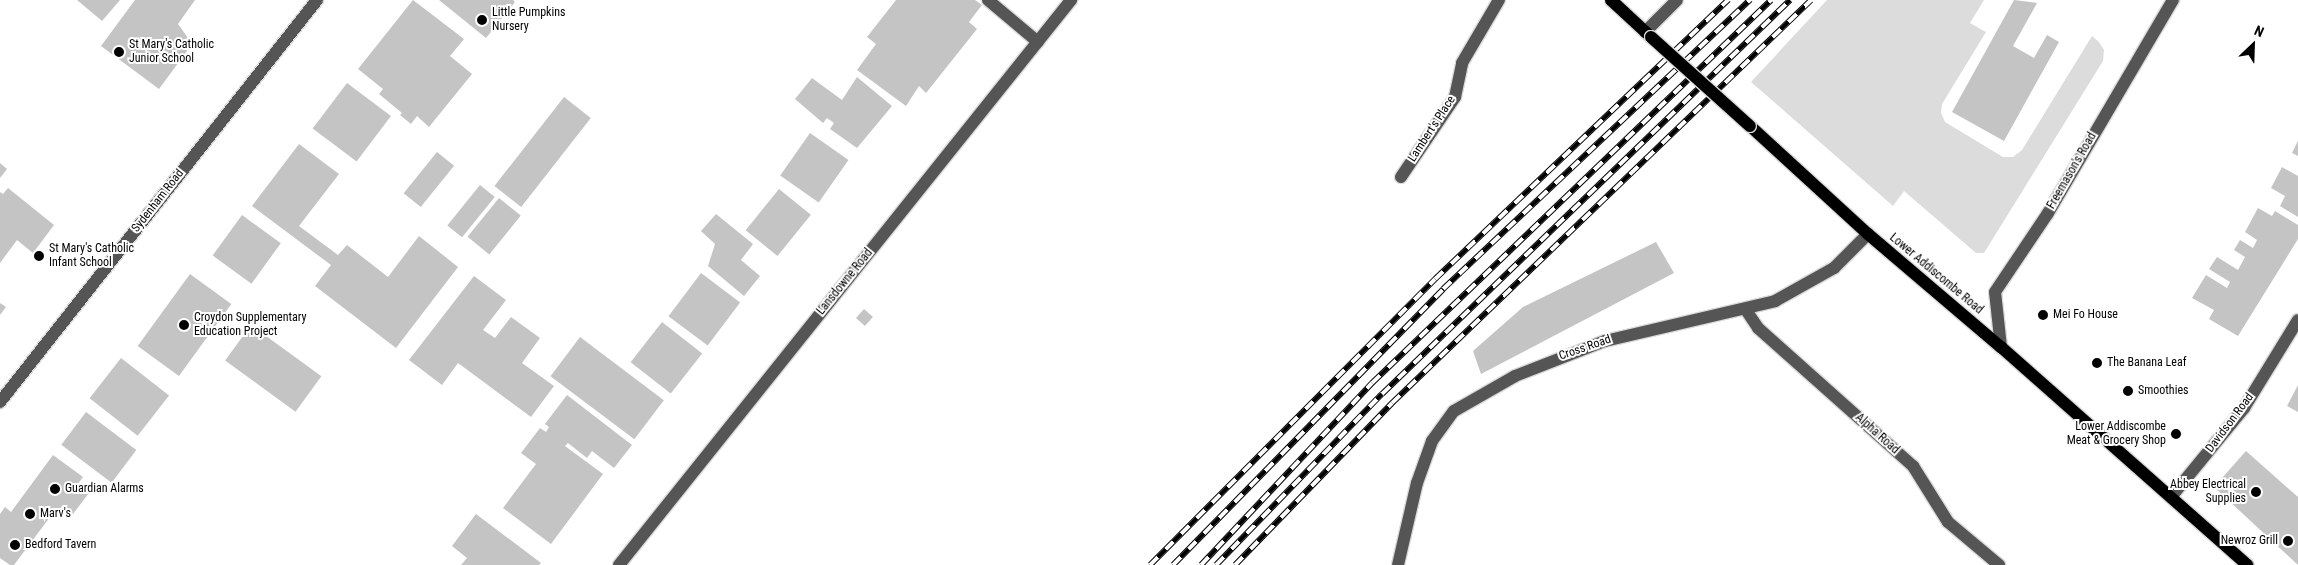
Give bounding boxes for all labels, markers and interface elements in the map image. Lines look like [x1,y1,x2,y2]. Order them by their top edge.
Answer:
place label: Little Pumpkins Nursery [492,6,566,34]
marker: Little Pumpkins Nursery [476,14,488,26]
north arrow [2228,20,2278,70]
text: N [2252,22,2266,40]
place label: St Mary's Catholic Junior School [129,38,214,66]
marker: St Mary's Catholic Junior School [113,46,125,58]
street label: Lambert's Place [1405,93,1459,165]
street label: Freemason's Road [2044,130,2100,212]
street label: Sydenham Road [129,167,187,235]
street label: Lower Addiscombe Road [1886,231,1986,317]
place label: St Mary's Catholic Infant School [49,242,134,270]
street label: Lansdowne Road [814,246,876,318]
marker: St Mary's Catholic Infant School [33,250,45,262]
place label: Mei Fo House [2053,308,2118,322]
marker: Mei Fo House [2037,309,2049,321]
place label: Croydon Supplementary Education Project [194,311,307,339]
marker: Croydon Supplementary Education Project [178,319,190,331]
street label: Cross Road [1557,332,1613,364]
place label: The Banana Leaf [2107,356,2186,370]
marker: The Banana Leaf [2091,357,2103,369]
place label: Smoothies [2138,384,2189,398]
marker: Smoothies [2122,385,2134,397]
street label: Davidson Road [2203,391,2257,455]
street label: Alpha Road [1852,411,1902,457]
place label: Lower Addiscombe Meat & Grocery Shop [2067,420,2166,448]
marker: Lower Addiscombe Meat & Grocery Shop [2170,428,2182,440]
place label: Abbey Electrical Supplies [2170,478,2246,506]
place label: Guardian Alarms [65,482,144,496]
marker: Guardian Alarms [49,483,61,495]
marker: Abbey Electrical Supplies [2250,486,2262,498]
place label: Marv's [40,507,71,521]
marker: Marv's [24,508,36,520]
place label: Newroz Grill [2221,534,2278,548]
marker: Newroz Grill [2282,535,2294,547]
place label: Bedford Tavern [25,538,97,552]
marker: Bedford Tavern [9,539,21,551]

